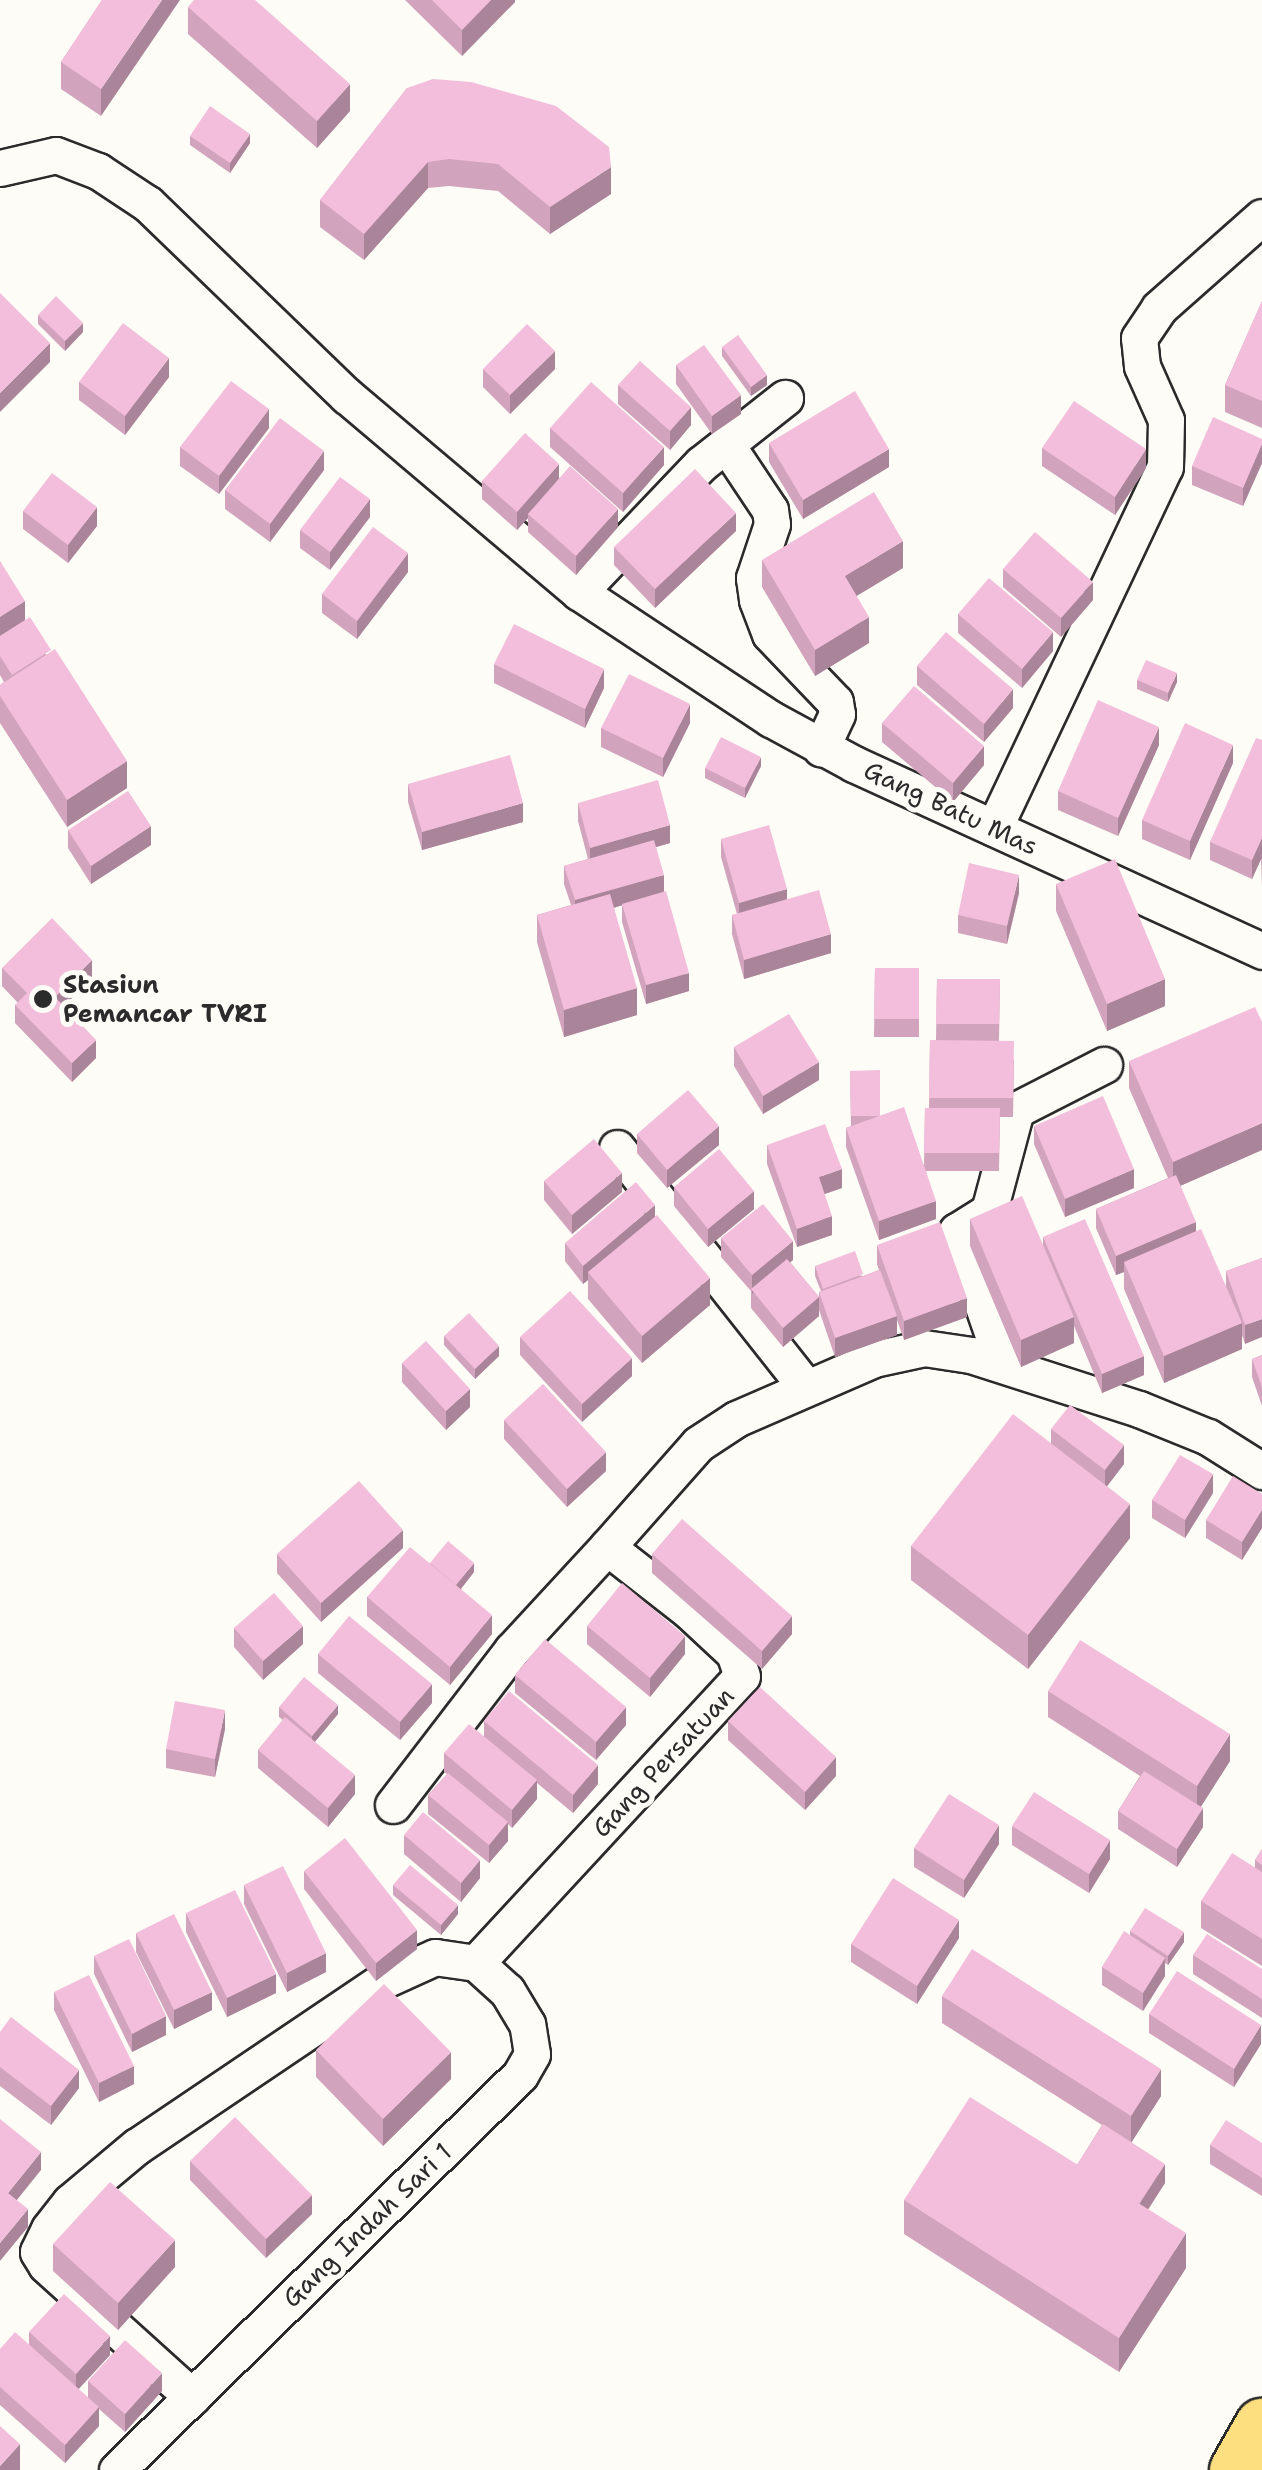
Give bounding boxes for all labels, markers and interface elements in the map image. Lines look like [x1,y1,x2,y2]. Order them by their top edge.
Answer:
street label: Gang Batu Mas [859,755,1043,861]
place label: Stasiun Pemancar TVRI [63,970,267,1029]
marker: Stasiun Pemancar TVRI [32,988,54,1010]
street label: Gang Persatuan [586,1681,740,1843]
street label: Gang Indah Sari 1 [276,2137,458,2313]

